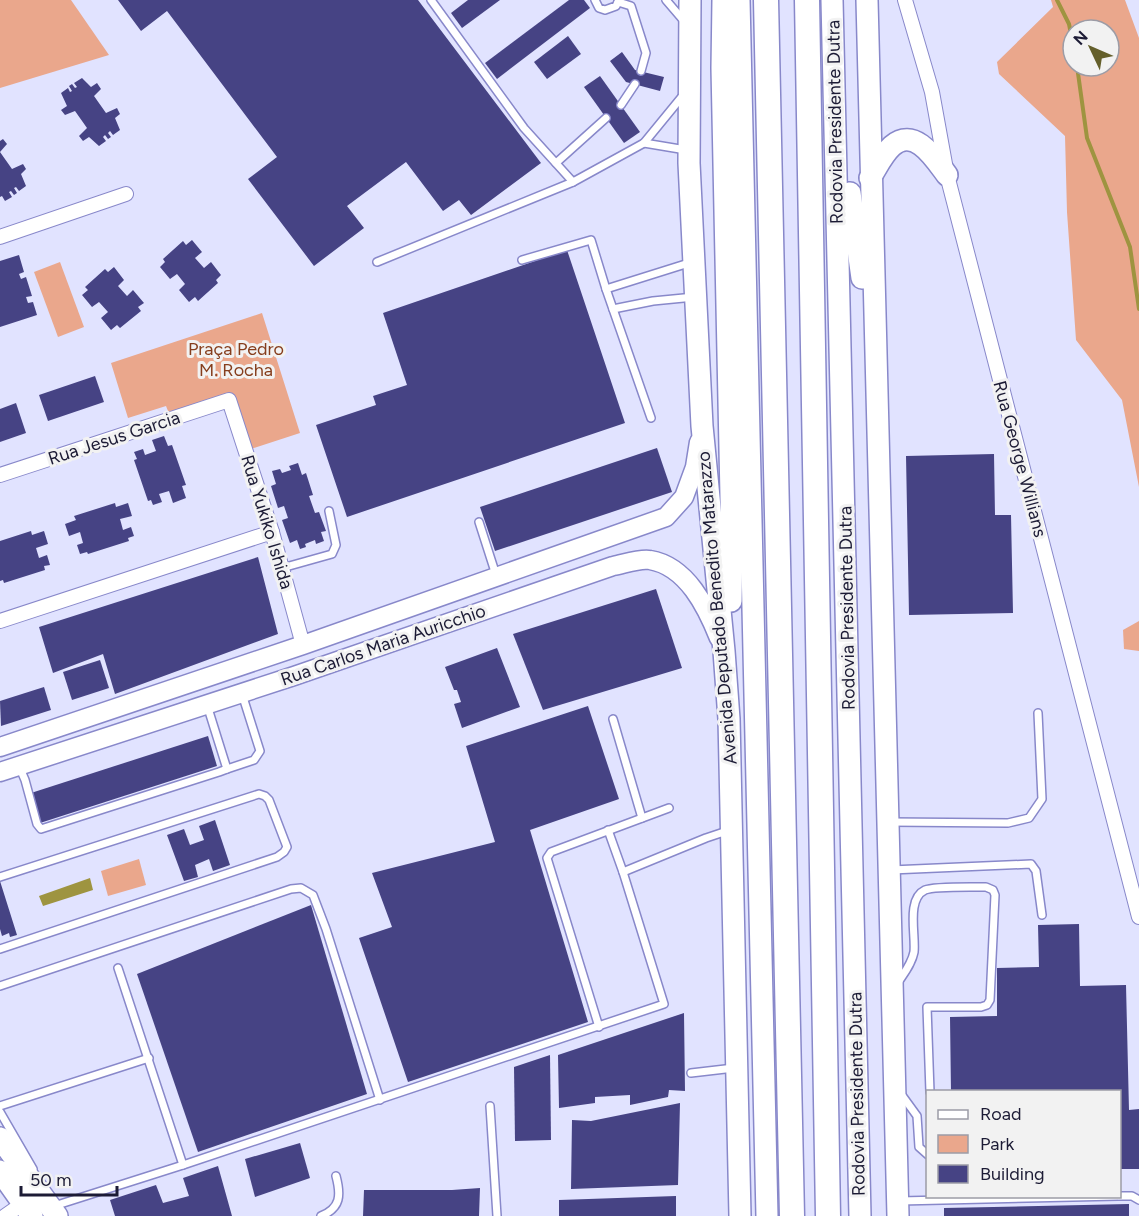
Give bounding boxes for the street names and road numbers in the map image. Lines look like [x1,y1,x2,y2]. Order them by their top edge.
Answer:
street label: Rodovia Presidente Dutra [822,20,848,224]
street label: Rua George Willians [989,378,1051,540]
street label: Rua Jesus Garcia [45,406,183,470]
street label: Avenida Deputado Benedito Matarazzo [692,450,742,766]
street label: Rua Yukiko Ishida [236,452,298,592]
street label: Rodovia Presidente Dutra [834,506,860,710]
street label: Rua Carlos Maria Auricchio [278,600,488,690]
street label: Rodovia Presidente Dutra [844,992,870,1196]

